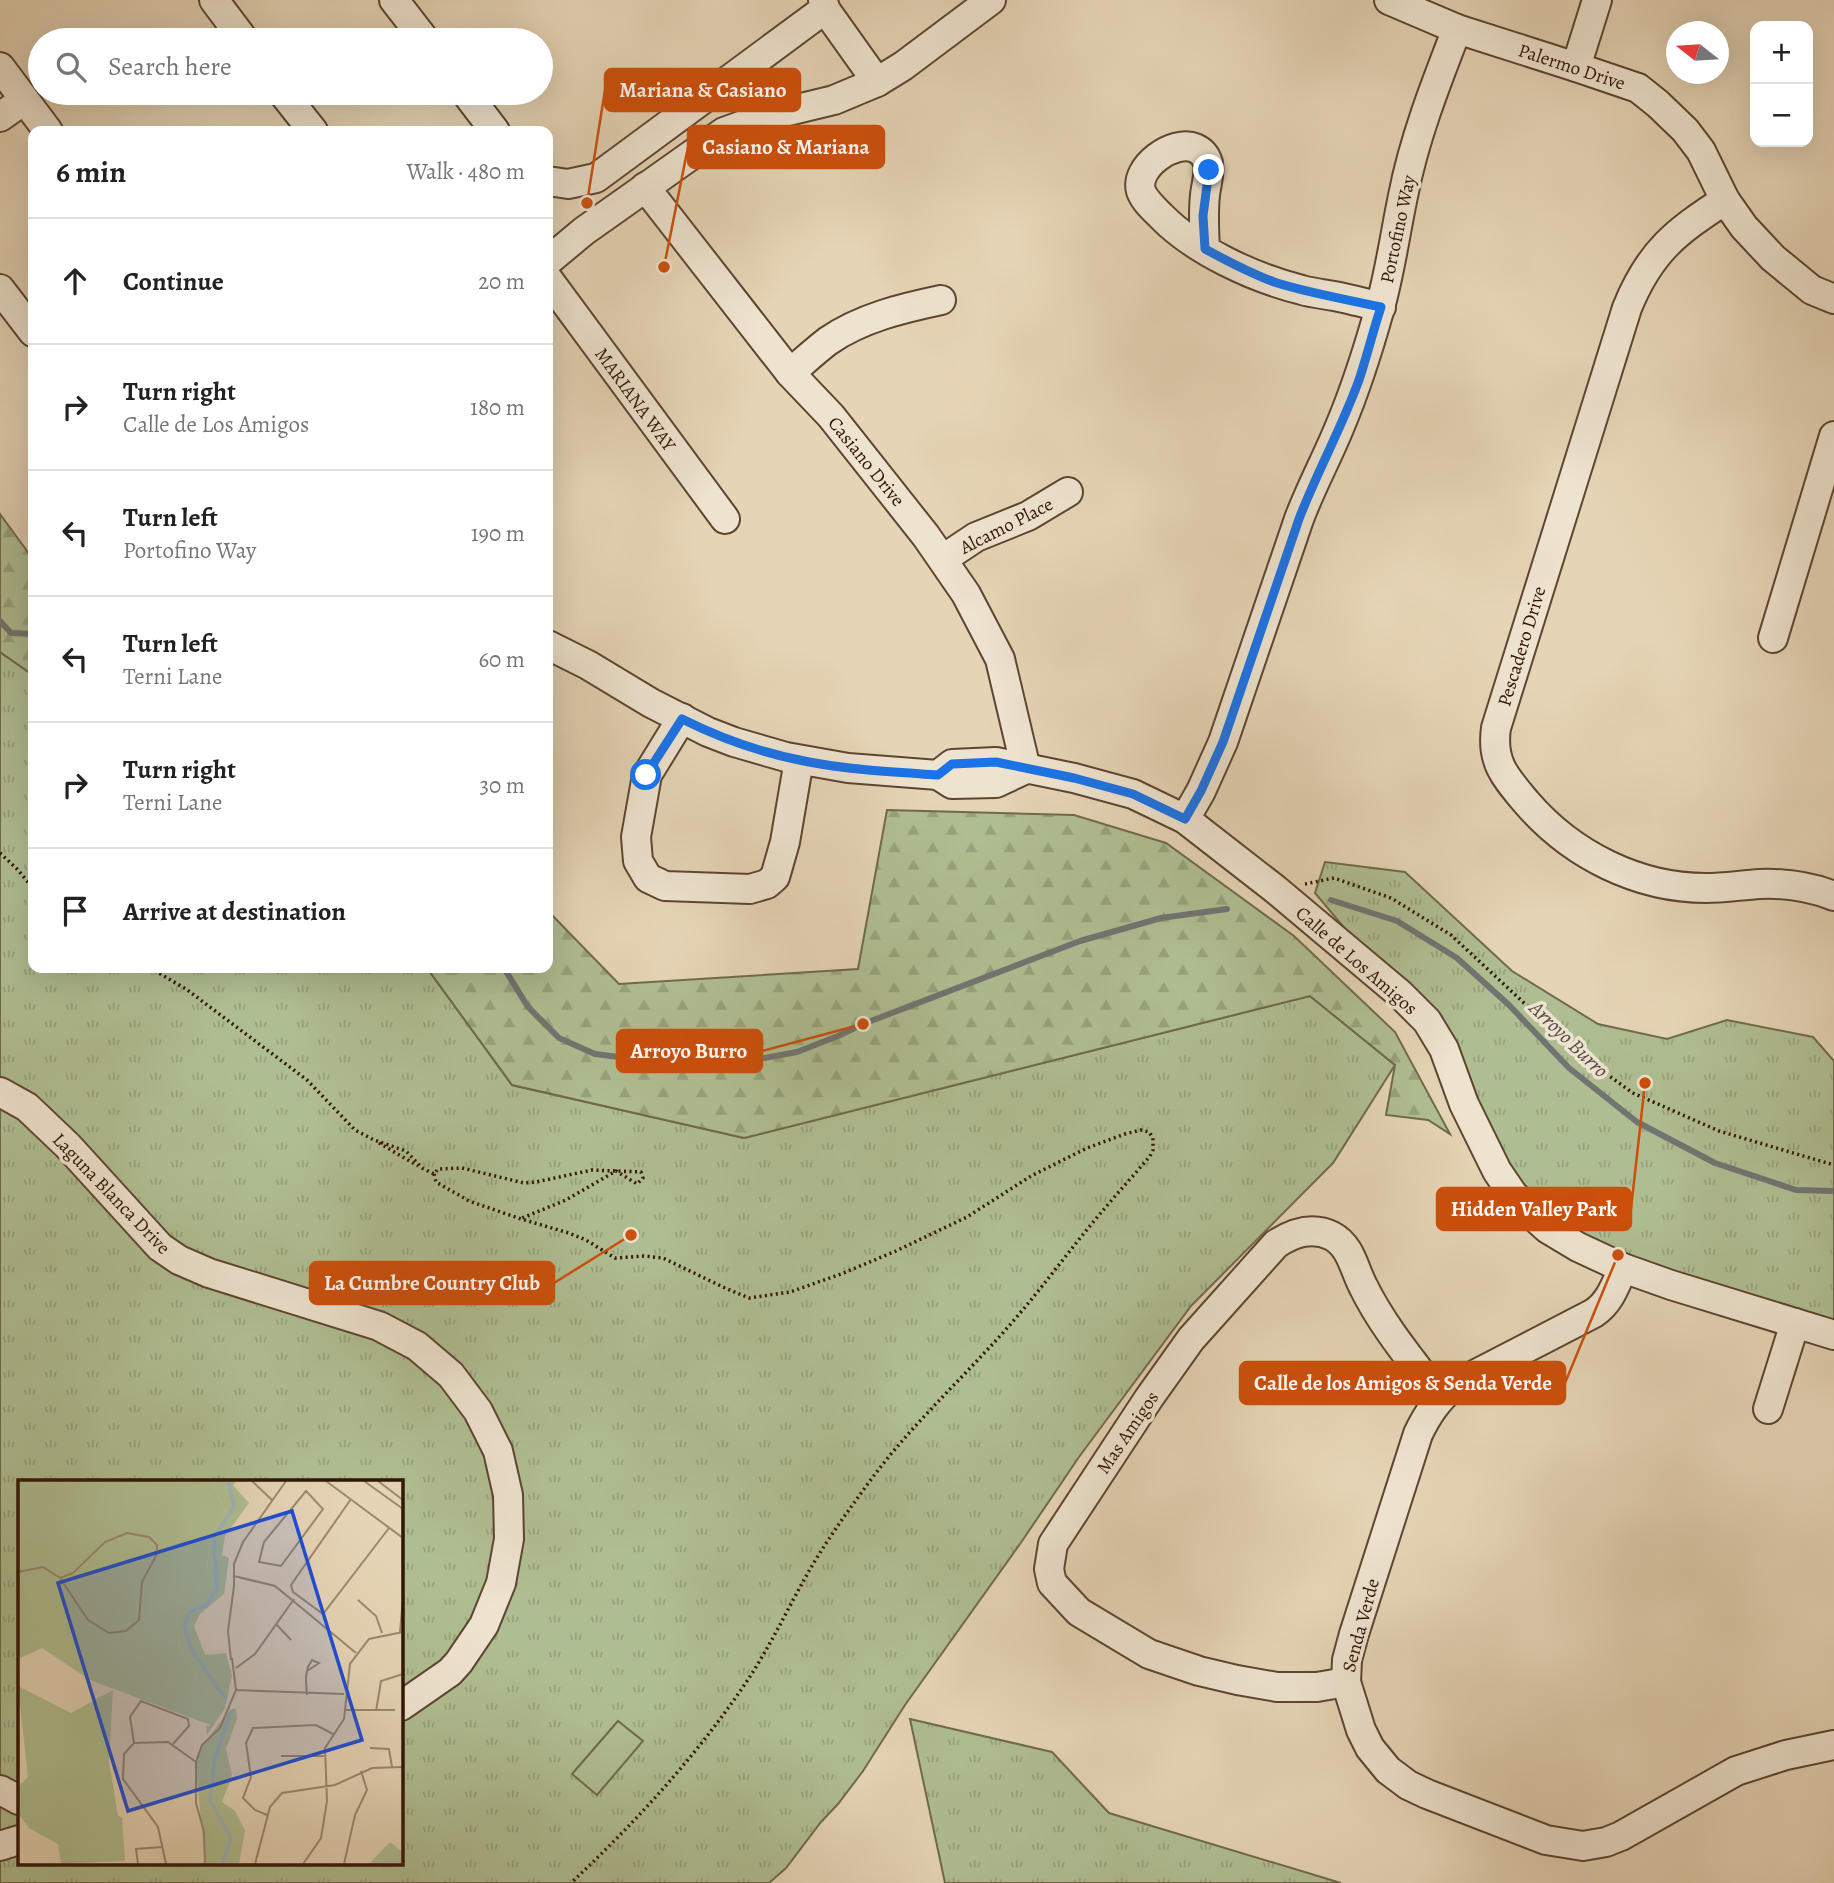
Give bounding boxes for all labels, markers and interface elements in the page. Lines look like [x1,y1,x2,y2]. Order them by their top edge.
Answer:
north arrow [1666,21,1729,84]
map controls [1750,21,1813,147]
button: + [1750,21,1813,84]
search box [28,28,553,105]
street label: Palermo Drive [1515,37,1629,96]
icon: search [52,48,90,86]
text: Search here [108,49,232,84]
callout: Mariana & Casiano [605,69,800,111]
text: Mariana & Casiano [619,76,787,104]
button: − [1750,84,1813,147]
callout: Casiano & Mariana [688,126,884,168]
text: Casiano & Mariana [702,133,871,161]
text: 6 min [56,152,126,192]
route end [1193,154,1224,185]
text: Walk · 480 m [406,156,525,187]
street label: Portofino Way [1374,172,1422,286]
icon: ahead [56,262,94,300]
text: Continue [123,264,224,299]
text: 20 m [478,266,525,297]
street label: MARIANA WAY [589,342,682,457]
text: Turn right [123,374,236,409]
icon: right [56,388,94,426]
text: 180 m [470,392,525,423]
text: Calle de Los Amigos [123,409,309,440]
street label: Casiano Drive [822,411,911,512]
street label: Alcamo Place [955,491,1058,561]
text: Turn left [123,500,218,535]
icon: left [56,514,94,552]
text: 190 m [471,518,525,549]
text: Portofino Way [123,535,256,566]
street label: Pescadero Drive [1491,583,1553,709]
text: Turn left [123,626,218,661]
icon: left [56,640,94,678]
text: 60 m [478,644,525,675]
text: Terni Lane [123,661,222,692]
text: Turn right [123,752,236,787]
route start [630,759,661,790]
icon: right [56,766,94,804]
text: 30 m [479,770,525,801]
text: Terni Lane [123,787,222,818]
icon: arrive [56,892,94,930]
text: Arrive at destination [123,894,346,929]
street label: Calle de Los Amigos [1290,900,1423,1021]
water label: Arroyo Burro [1523,994,1615,1084]
callout: Arroyo Burro [617,1030,762,1072]
text: Arroyo Burro [630,1037,748,1065]
street label: Laguna Blanca Drive [46,1127,176,1260]
callout: Hidden Valley Park [1437,1188,1631,1230]
text: Hidden Valley Park [1451,1195,1617,1223]
callout: La Cumbre Country Club [310,1262,554,1304]
text: La Cumbre Country Club [324,1269,540,1297]
callout: Calle de los Amigos & Senda Verde [1240,1362,1565,1404]
text: Calle de los Amigos & Senda Verde [1254,1369,1552,1397]
street label: Mas Amigos [1091,1386,1165,1479]
inset map [18,1480,402,1866]
street label: Senda Verde [1336,1576,1386,1675]

